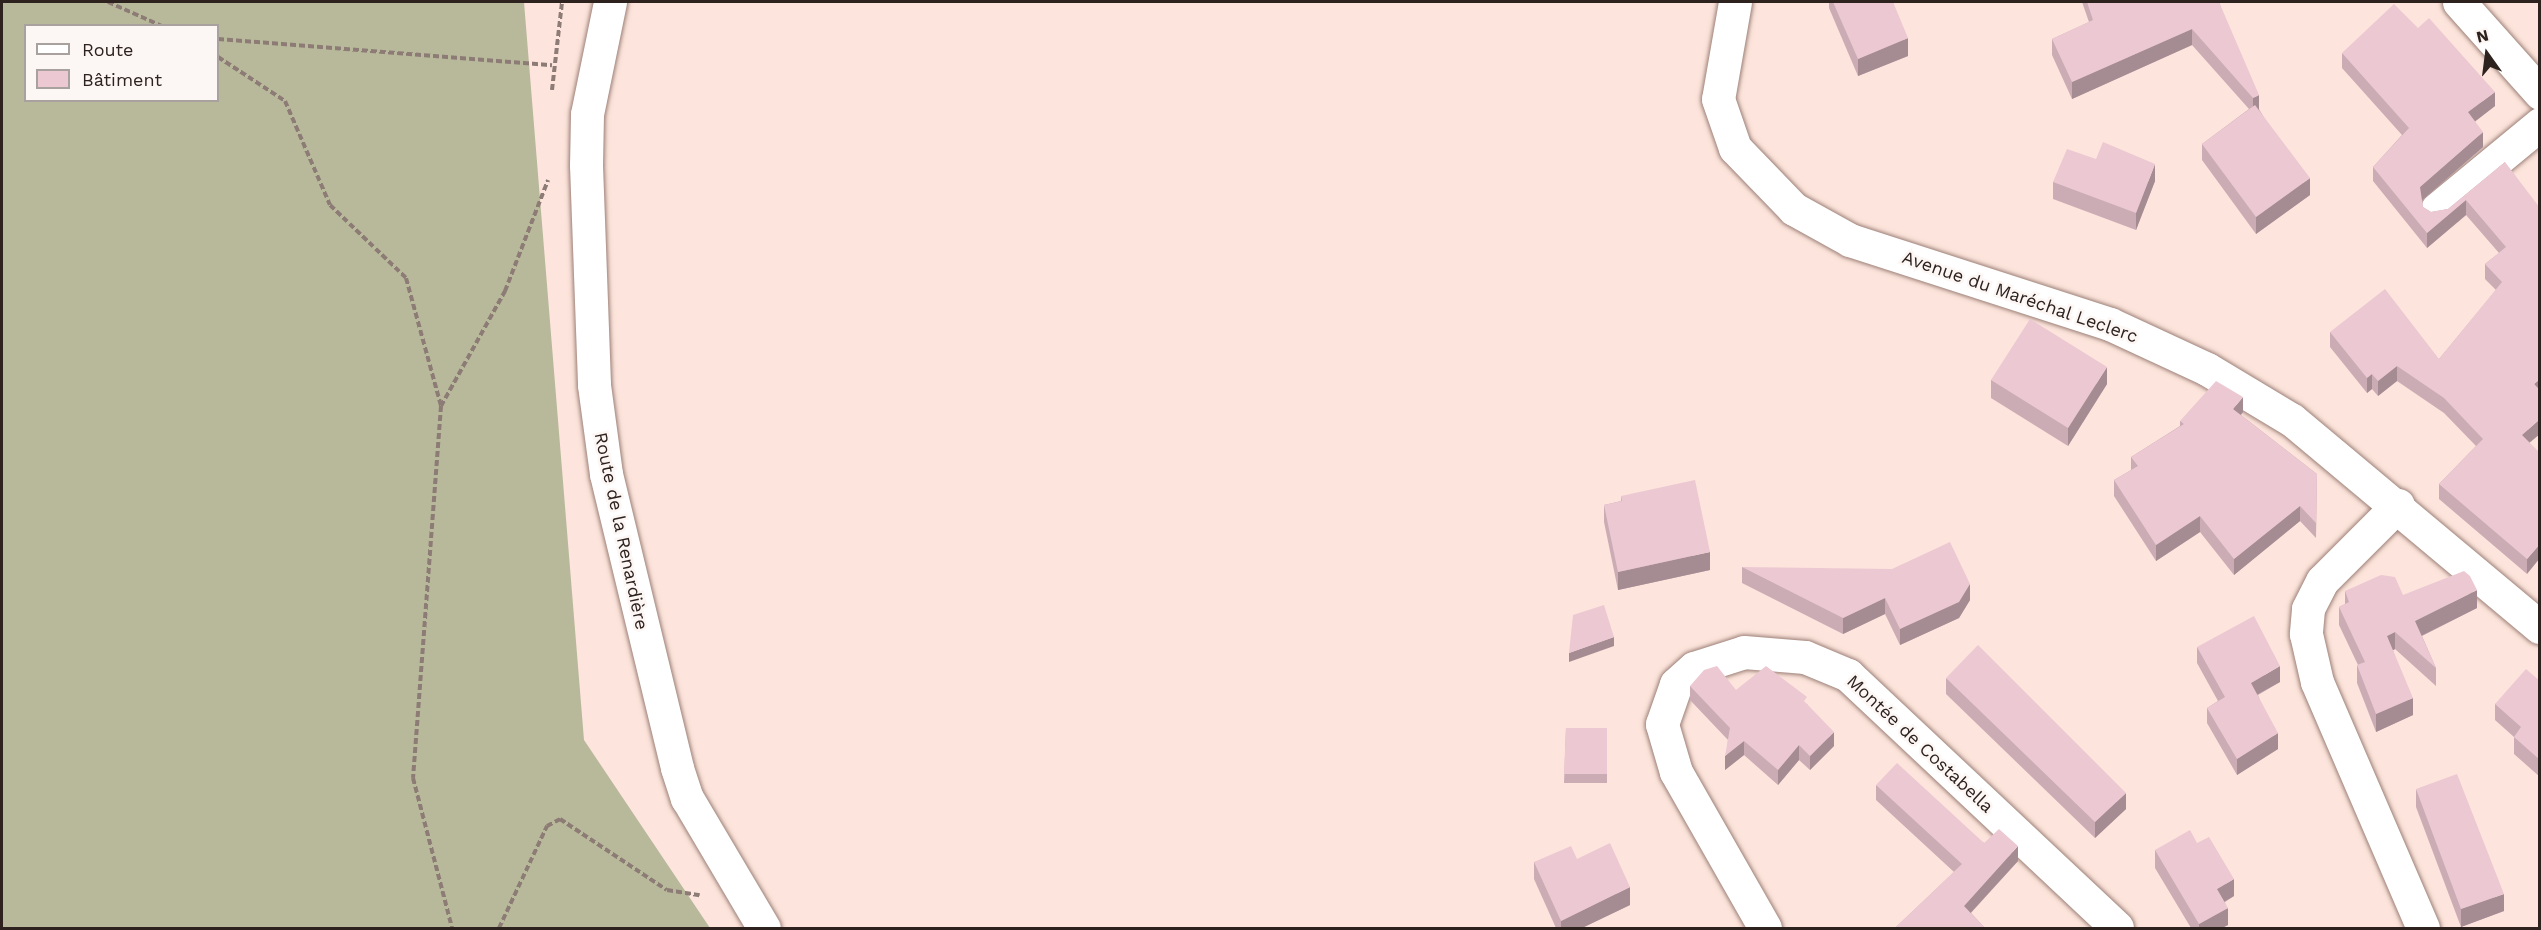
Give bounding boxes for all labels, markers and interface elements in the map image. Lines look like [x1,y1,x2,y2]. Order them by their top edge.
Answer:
legend [24,24,219,102]
north arrow [2457,24,2517,84]
text: N [2474,25,2491,47]
text: Route [82,39,134,60]
text: Bâtiment [82,69,162,90]
street label: Avenue du Maréchal Leclerc [1899,246,2141,348]
street label: Route de la Renardière [589,430,653,632]
street label: Montée de Costabella [1842,670,1998,818]

